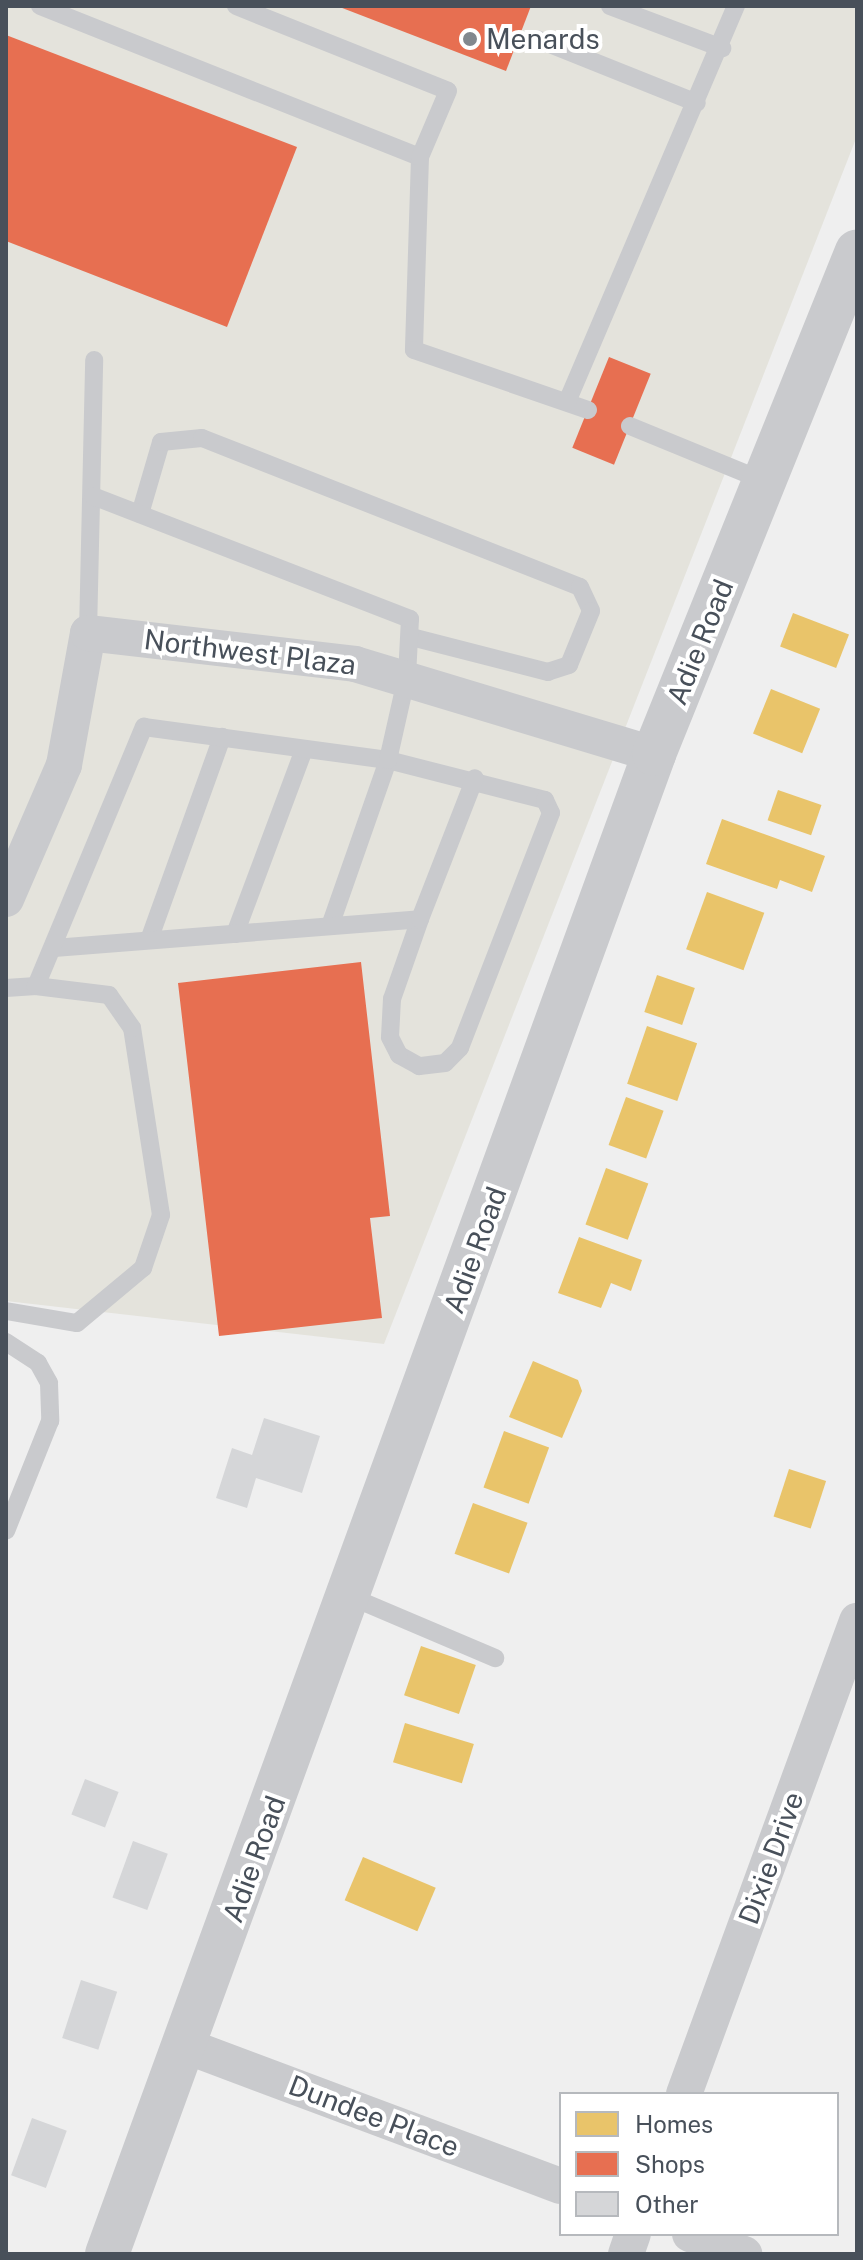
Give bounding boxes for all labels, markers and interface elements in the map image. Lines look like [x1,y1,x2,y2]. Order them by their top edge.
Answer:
place label: Menards [486,22,600,56]
marker: Menards [461,30,479,48]
street label: Adie Road [660,574,740,710]
street label: Northwest Plaza [142,622,358,682]
street label: Adie Road [437,1182,513,1318]
street label: Dixie Drive [731,1787,811,1929]
street label: Adie Road [216,1791,292,1927]
street label: Dundee Place [284,2068,464,2164]
legend [559,2092,839,2236]
text: Homes [635,2110,713,2138]
text: Shops [635,2150,705,2178]
text: Other [635,2190,699,2218]

